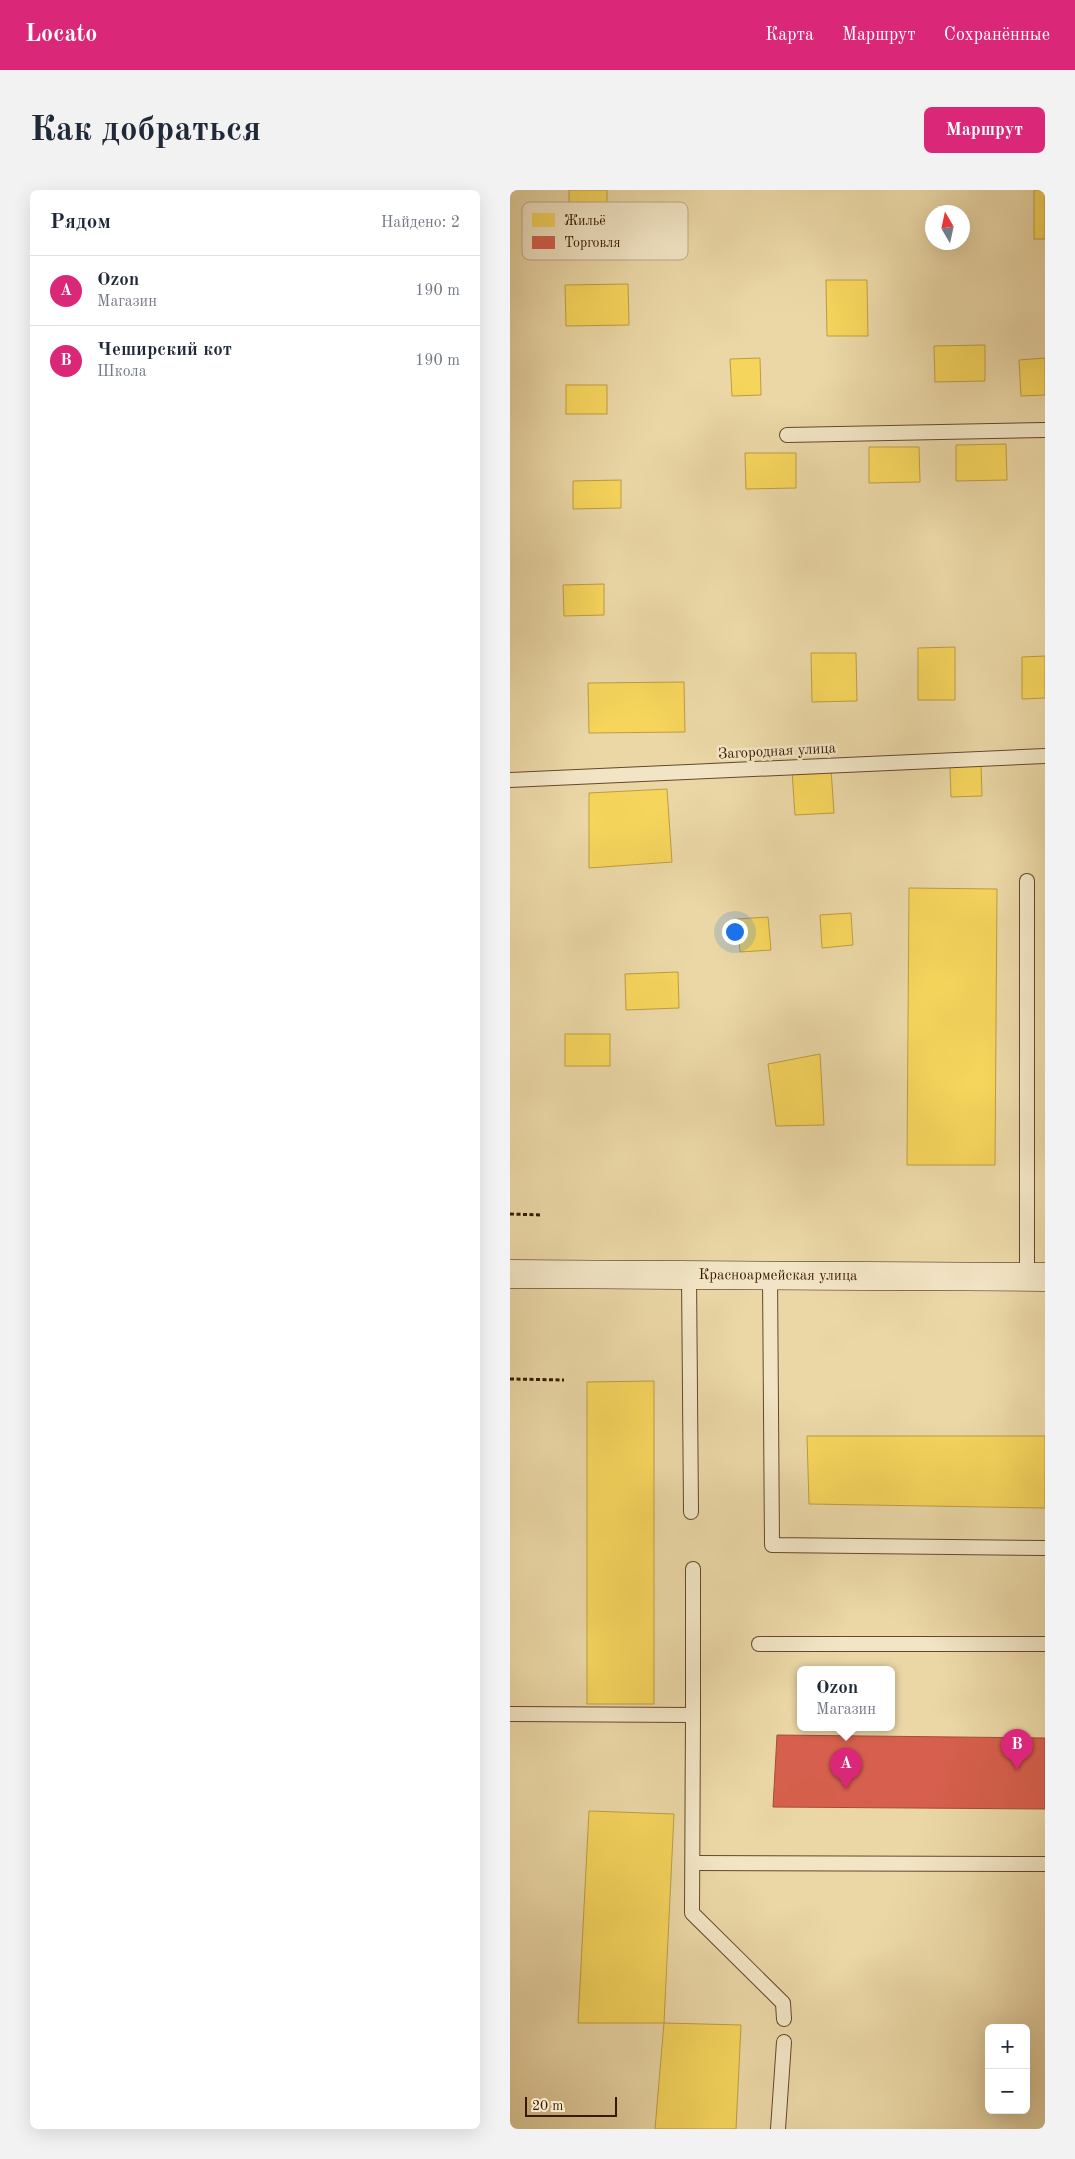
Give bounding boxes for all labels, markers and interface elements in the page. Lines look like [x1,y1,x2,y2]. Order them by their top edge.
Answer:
text: Locato [25,23,97,47]
text: Карта [765,26,814,44]
text: Маршрут [842,26,916,44]
text: Сохранённые [944,26,1050,44]
button: Маршрут [924,107,1045,153]
text: Как добраться [30,113,261,148]
legend [522,202,688,260]
north arrow [925,205,970,250]
text: Рядом [50,212,111,233]
text: Жильё [564,214,606,228]
text: Найдено: 2 [381,215,460,231]
text: Торговля [564,236,621,250]
text: Ozon [97,271,139,290]
text: A [60,283,72,299]
text: 190 m [415,283,460,299]
text: Магазин [97,294,157,310]
text: Чеширский кот [97,341,232,360]
text: B [60,353,72,369]
text: 190 m [415,353,460,369]
text: Школа [97,364,147,380]
street label: Загородная улица [718,741,837,763]
your location [722,919,748,945]
street label: Красноармейская улица [698,1268,858,1283]
popup [797,1666,895,1731]
text: Ozon [816,1679,858,1698]
text: Магазин [816,1702,876,1718]
pin: B [1001,1729,1033,1770]
pin: A [830,1748,862,1789]
map controls [985,2024,1030,2114]
button: + [985,2024,1030,2069]
button: − [985,2069,1030,2114]
scale bar [525,2094,618,2117]
text: 20 m [532,2099,563,2113]

